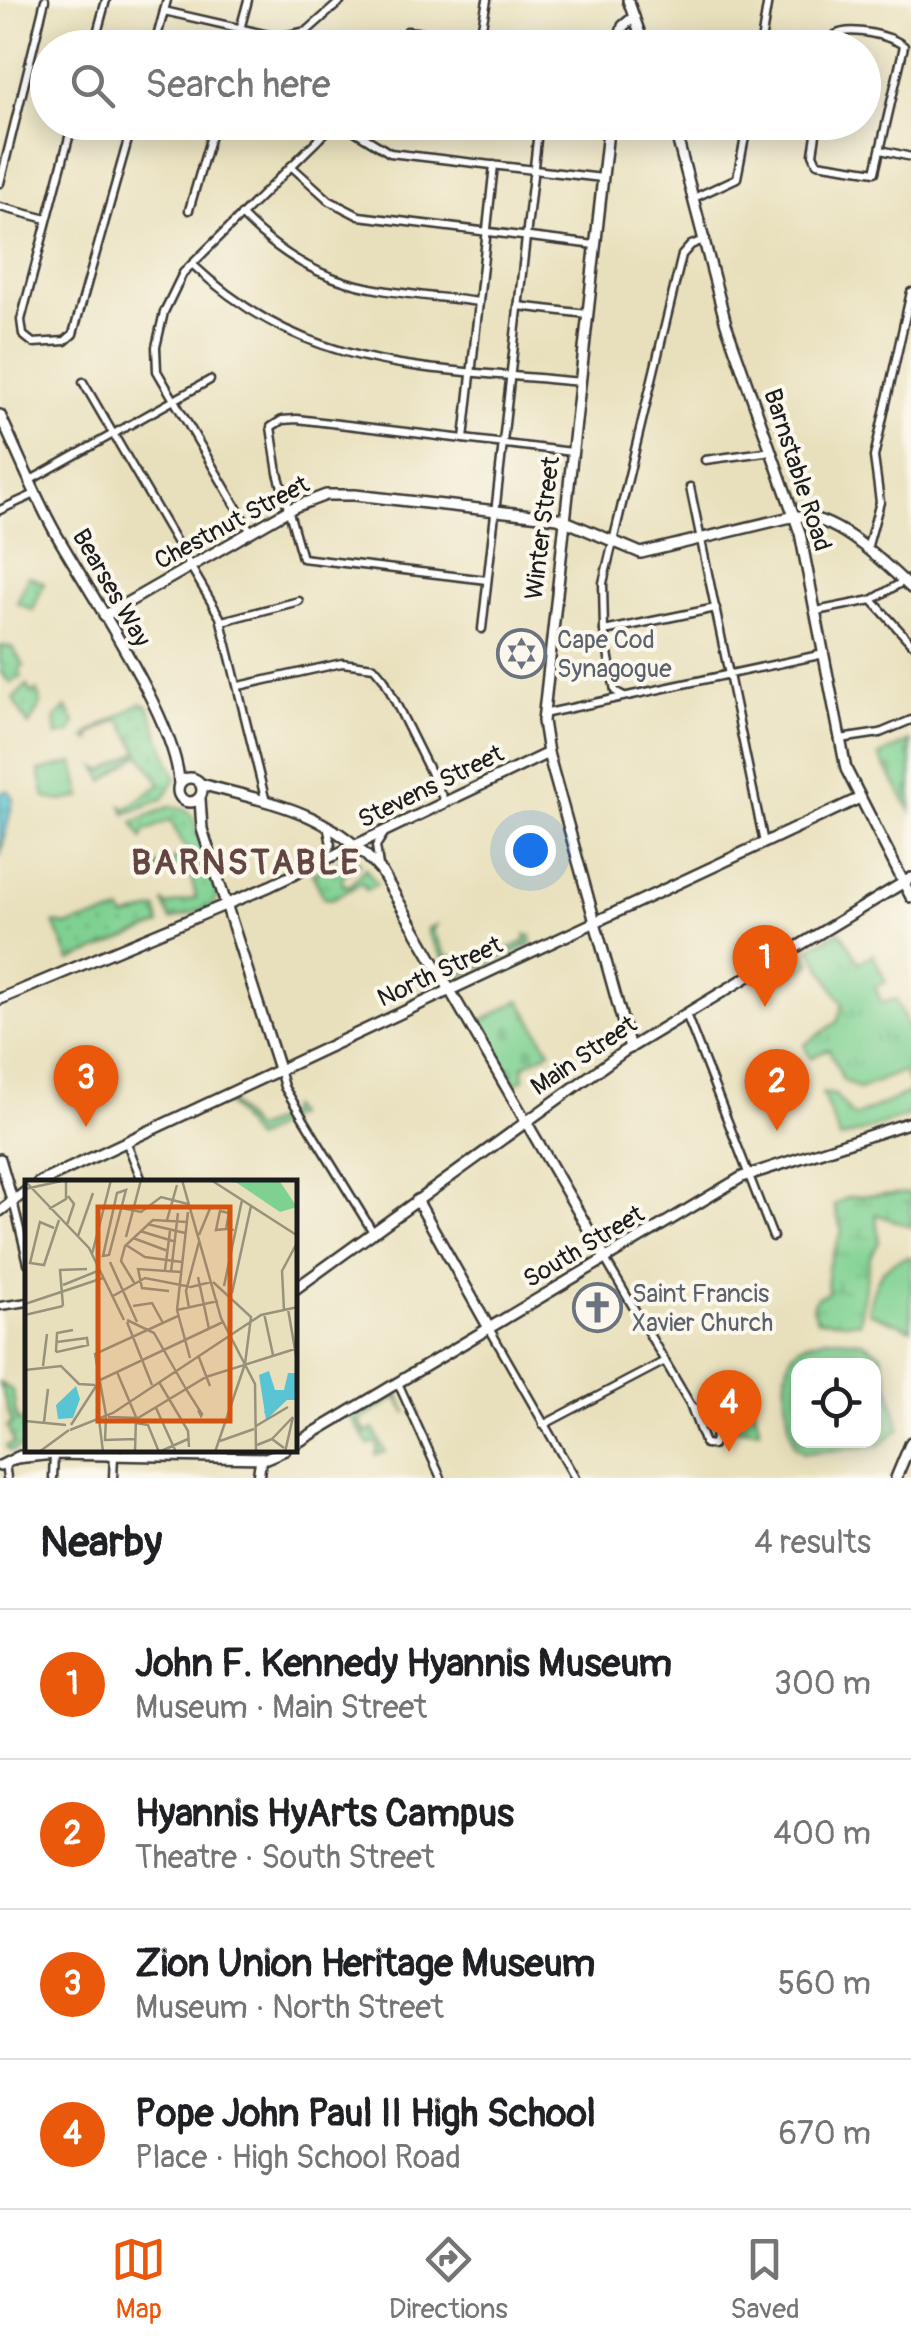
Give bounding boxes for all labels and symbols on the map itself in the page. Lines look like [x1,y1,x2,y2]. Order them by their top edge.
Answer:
street label: Barnstable Road [756,385,838,555]
street label: Winter Street [519,454,567,601]
street label: Chestnut Street [149,469,315,577]
street label: Bearses Way [65,524,157,653]
place label: Cape Cod Synagogue [557,625,672,685]
synagogue icon: Cape Cod Synagogue [496,628,548,680]
street label: Stevens Street [353,738,510,836]
your location [505,825,556,876]
district label: BARNSTABLE [131,841,361,885]
pin: 1 [732,924,798,1007]
street label: North Street [373,929,508,1014]
street label: Main Street [525,1009,644,1103]
pin: 3 [54,1044,118,1127]
pin: 2 [744,1048,810,1131]
inset map [25,1180,298,1453]
street label: South Street [518,1198,651,1295]
place label: Saint Francis Xavier Church [632,1279,773,1339]
church icon: Saint Francis Xavier Church [571,1282,623,1334]
pin: 4 [696,1370,762,1452]

